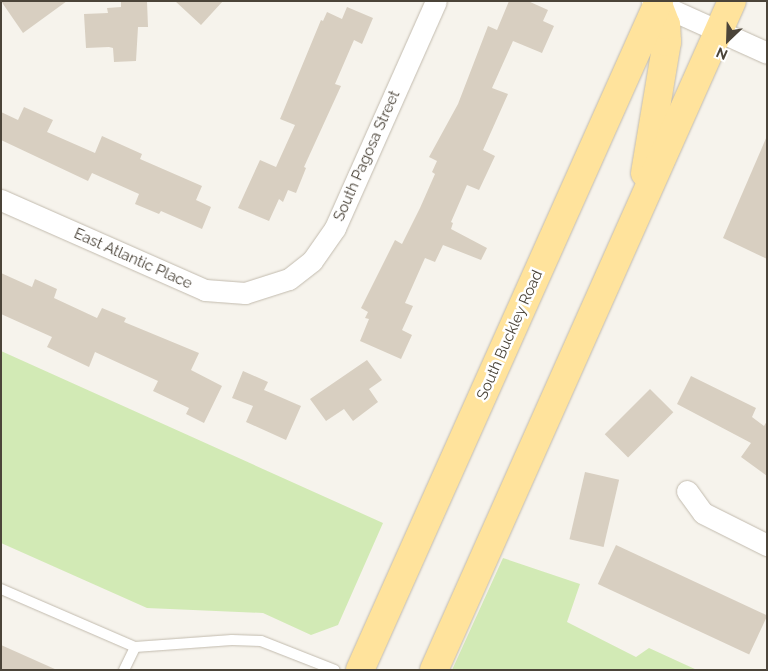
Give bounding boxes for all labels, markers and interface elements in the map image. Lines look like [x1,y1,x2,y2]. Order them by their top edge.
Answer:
north arrow [703,15,753,65]
text: N [714,44,730,63]
street label: South Pagosa Street [330,88,404,224]
street label: East Atlantic Place [71,225,195,293]
street label: South Buckley Road [473,267,547,403]

